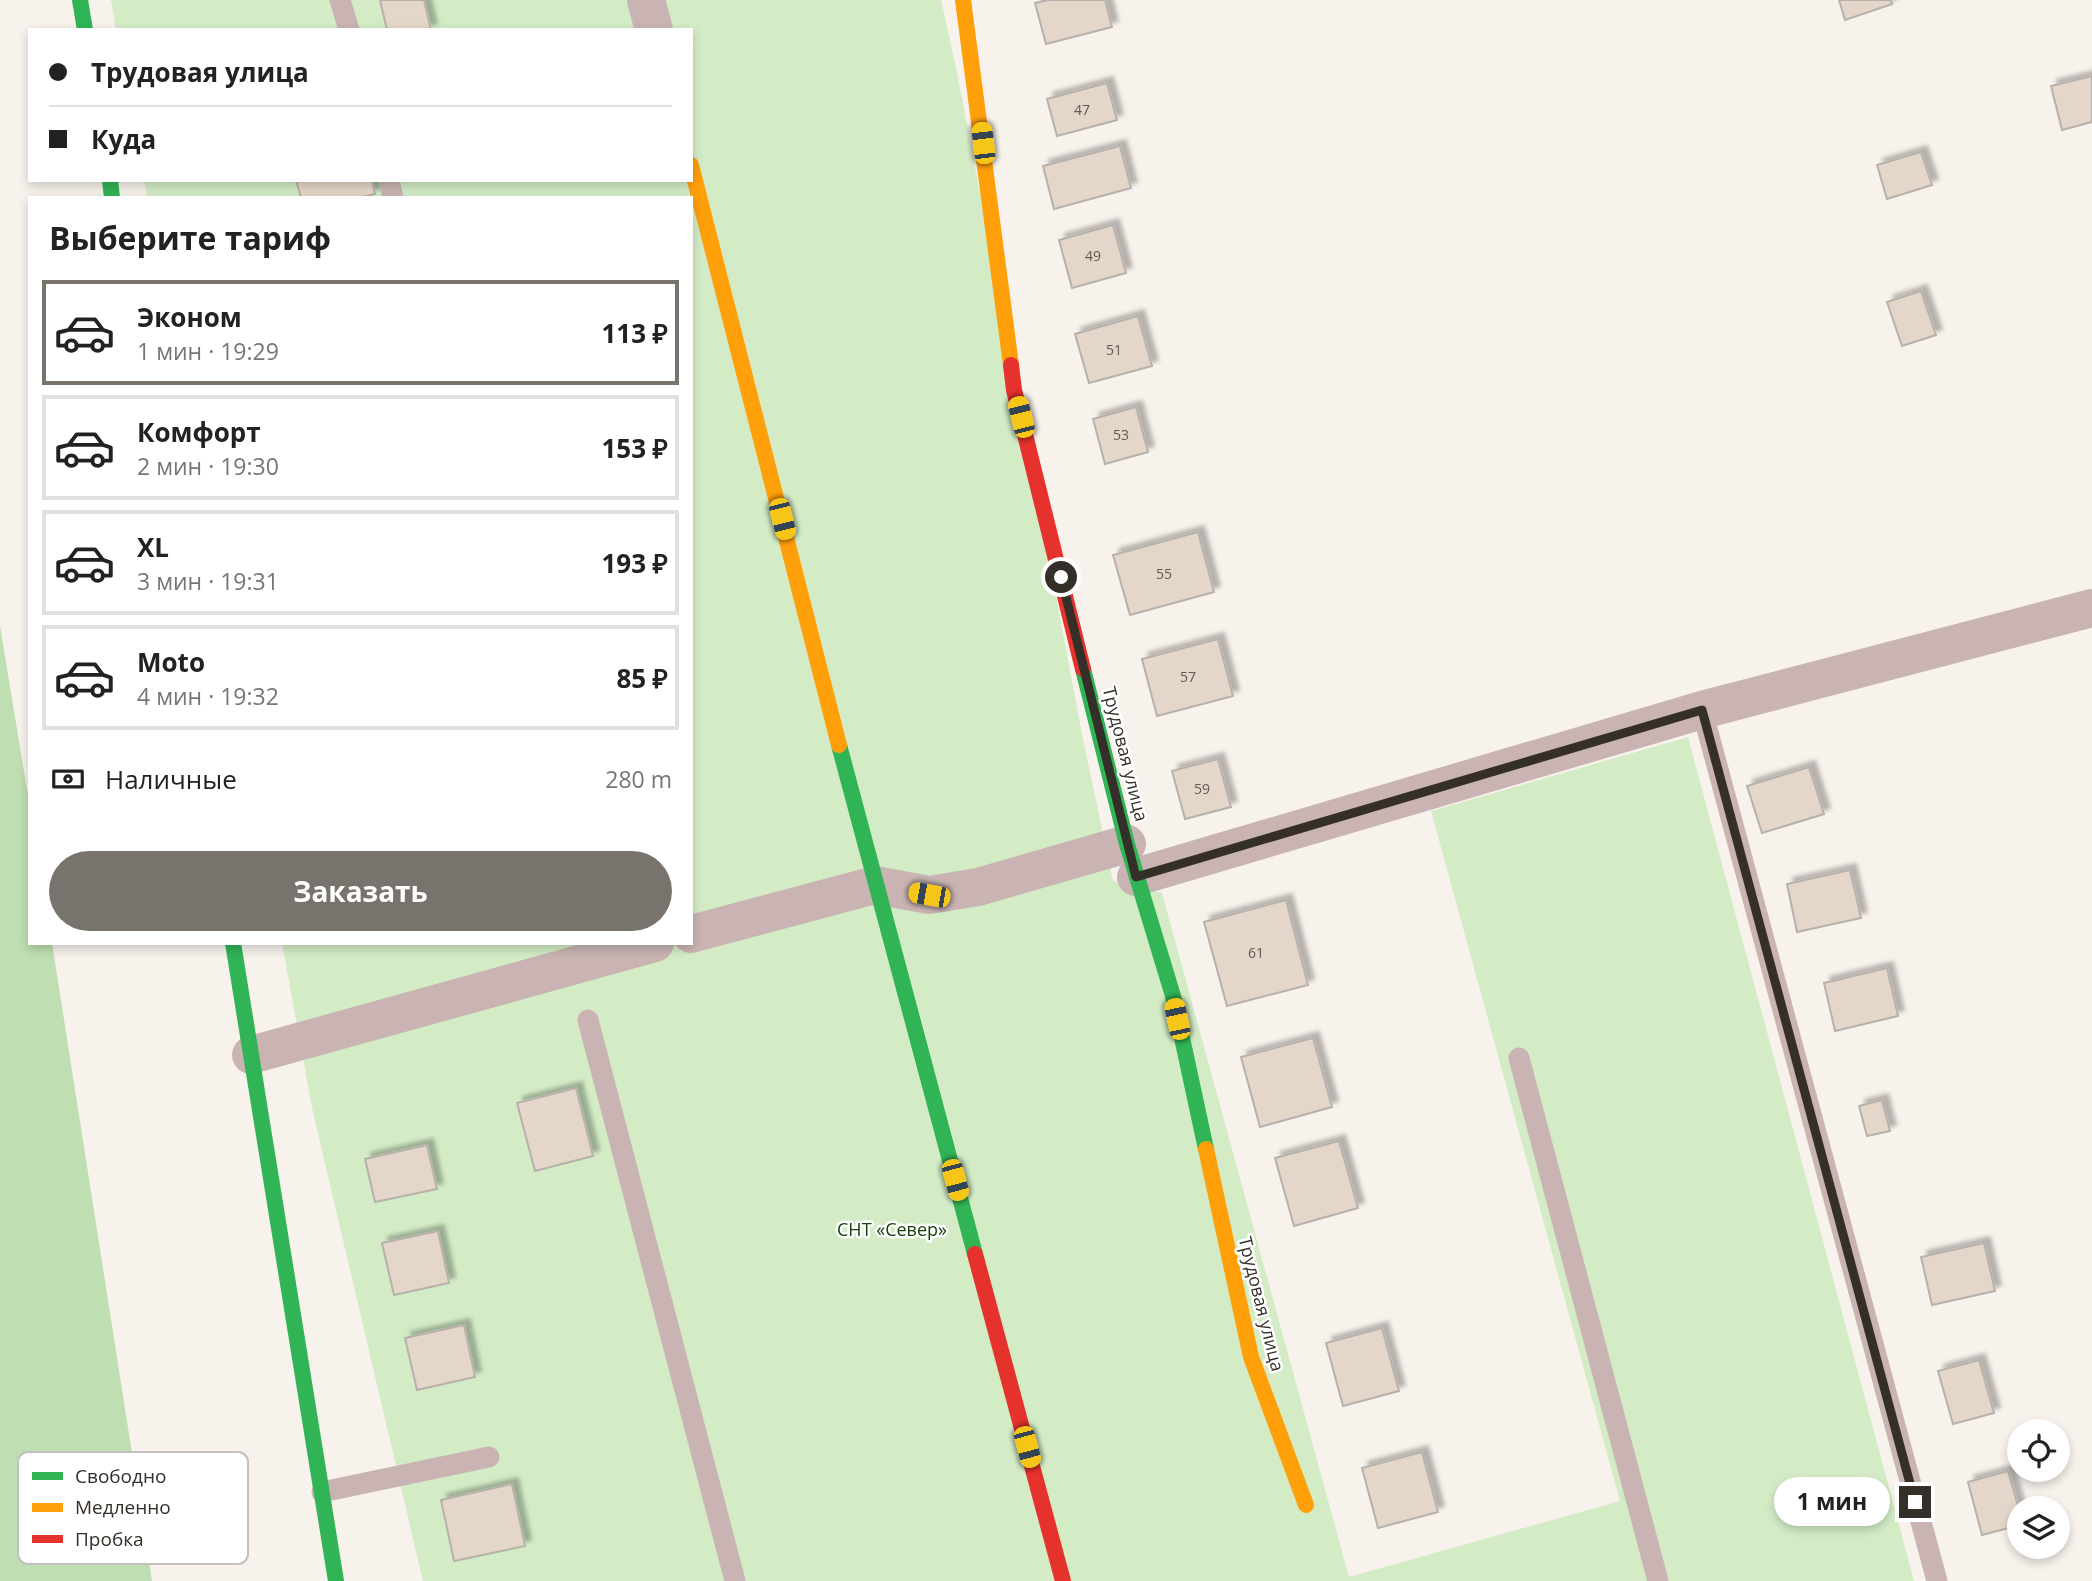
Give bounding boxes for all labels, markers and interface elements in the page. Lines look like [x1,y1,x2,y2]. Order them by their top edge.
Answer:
text: Трудовая улица [91,54,309,90]
house number: 47 [1074,100,1090,119]
text: Куда [91,121,156,157]
car [971,121,996,165]
text: Выберите тариф [49,216,331,259]
house number: 49 [1085,246,1101,265]
text: Эконом [137,299,242,335]
icon: car [53,301,116,364]
text: 113 ₽ [602,315,668,351]
text: 1 мин · 19:29 [137,335,279,367]
house number: 51 [1106,340,1122,359]
car [1006,394,1037,440]
text: Комфорт [137,414,261,450]
icon: car [53,416,116,479]
house number: 53 [1113,425,1129,444]
text: 153 ₽ [602,430,668,466]
text: 2 мин · 19:30 [137,450,279,482]
car [767,496,798,542]
text: XL [137,529,169,565]
icon: car [53,531,116,594]
text: 193 ₽ [602,545,668,581]
route start [1045,561,1077,593]
house number: 55 [1156,564,1172,583]
text: 3 мин · 19:31 [137,565,279,597]
text: Moto [137,644,205,680]
icon: car [53,646,116,709]
text: 85 ₽ [616,660,668,696]
house number: 57 [1180,667,1196,686]
text: 4 мин · 19:32 [137,680,279,712]
street label: Трудовая улица [1098,684,1154,824]
icon: cash [49,760,87,798]
text: Наличные [105,761,237,797]
text: 280 m [605,763,672,795]
house number: 59 [1194,779,1210,798]
button: Заказать [49,851,672,931]
car [907,881,952,909]
house number: 61 [1248,943,1264,962]
car [1163,996,1192,1042]
car [940,1157,971,1203]
park label: СНТ «Север» [837,1217,947,1241]
street label: Трудовая улица [1234,1234,1290,1374]
map controls [2007,1419,2070,1559]
button: locate [2007,1419,2070,1482]
car [1012,1424,1043,1470]
legend [18,1452,248,1564]
text: Свободно [75,1463,166,1489]
callout: 1 мин [1775,1478,1890,1526]
text: 1 мин [1797,1485,1867,1517]
route end [1899,1486,1931,1518]
text: Медленно [75,1494,171,1520]
button: layers [2007,1496,2070,1559]
text: Пробка [75,1526,144,1552]

